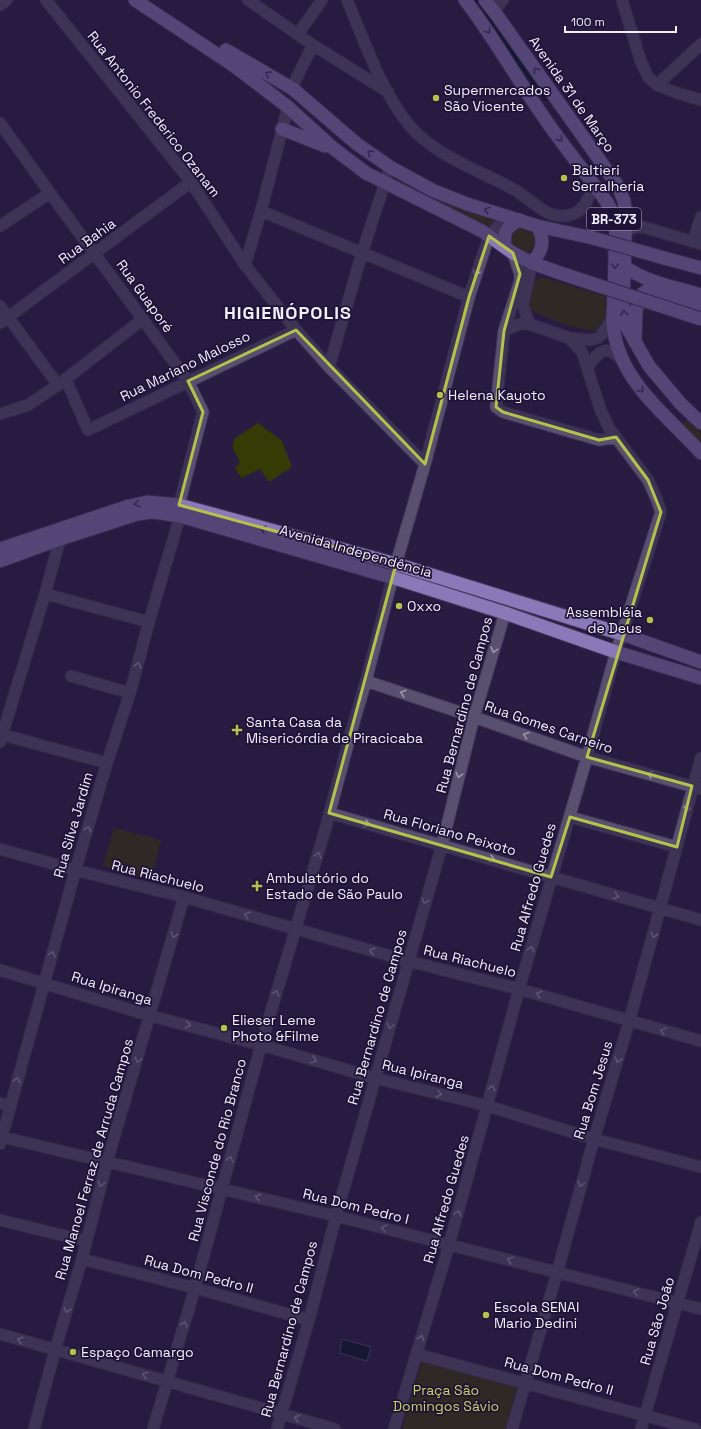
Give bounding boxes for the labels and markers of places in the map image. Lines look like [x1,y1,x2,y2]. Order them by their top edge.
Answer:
place label: Supermercados São Vicente [444,81,550,115]
marker: Supermercados São Vicente [431,93,441,103]
place label: Baltieri Serralheria [572,161,644,195]
marker: Baltieri Serralheria [559,173,569,183]
place label: Helena Kayoto [448,386,546,404]
marker: Helena Kayoto [435,390,445,400]
place label: Oxxo [407,597,441,615]
marker: Oxxo [394,601,404,611]
place label: Assembléia de Deus [566,603,642,637]
marker: Assembléia de Deus [645,615,655,625]
place label: Santa Casa da Misericórdia de Piracicaba [246,713,423,747]
marker: Santa Casa da Misericórdia de Piracicaba [231,724,243,736]
place label: Ambulatório do Estado de São Paulo [266,869,403,903]
marker: Ambulatório do Estado de São Paulo [251,880,263,892]
place label: Elieser Leme Photo &Filme [232,1011,319,1045]
marker: Elieser Leme Photo &Filme [219,1023,229,1033]
place label: Escola SENAI Mario Dedini [494,1298,579,1332]
marker: Escola SENAI Mario Dedini [481,1310,491,1320]
place label: Espaço Camargo [81,1343,194,1361]
marker: Espaço Camargo [68,1347,78,1357]

